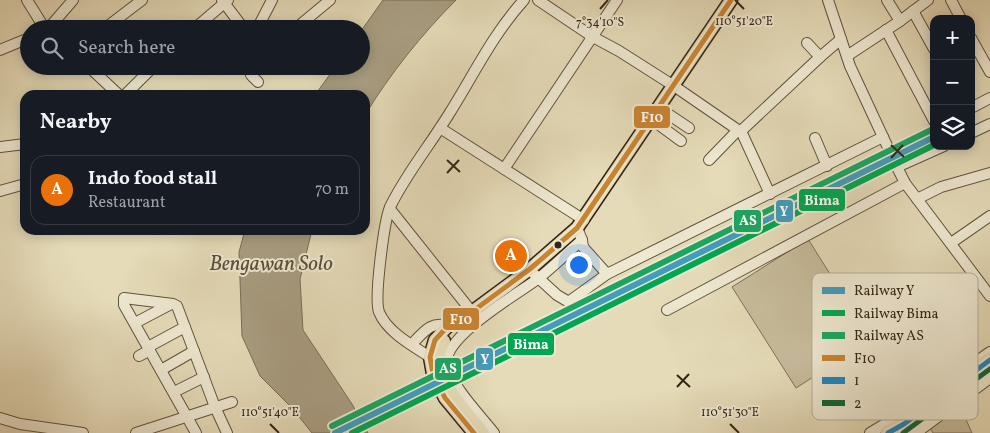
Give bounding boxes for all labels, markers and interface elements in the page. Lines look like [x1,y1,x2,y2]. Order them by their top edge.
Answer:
text: 110°51'20"E [715,14,773,30]
text: 7°34'10"S [576,15,624,31]
map controls [930,15,975,150]
button: + [930,15,975,60]
search box [20,20,370,75]
icon: search [38,34,66,62]
text: Search here [78,35,175,61]
button: − [930,60,975,105]
line badge: F10 [633,105,671,129]
button: layers [930,105,975,150]
text: Nearby [40,108,111,137]
text: F10 [641,109,664,128]
text: Indo food stall [88,166,217,192]
text: A [51,179,63,201]
text: 70 m [315,179,349,201]
line badge: Bima [798,188,846,212]
text: Restaurant [88,192,166,214]
text: Bima [804,192,840,211]
line badge: Y [775,199,794,223]
text: Y [780,203,789,222]
line badge: AS [733,209,762,233]
text: AS [739,212,757,231]
pin: A [495,237,527,275]
unlabelled marker [553,240,563,250]
water label: Bengawan Solo [209,250,333,279]
your location [566,252,592,278]
legend [812,273,978,420]
text: Railway Y [854,282,915,301]
text: Railway Bima [854,305,939,324]
line badge: F10 [442,307,480,331]
text: F10 [450,311,473,330]
text: Railway AS [854,327,924,346]
line badge: Bima [507,332,555,356]
text: Bima [513,336,549,355]
line badge: Y [475,347,494,371]
text: F10 [854,350,876,369]
text: Y [481,351,490,370]
line badge: AS [434,357,462,381]
text: AS [439,360,457,379]
text: 1 [854,372,859,391]
text: 2 [854,395,862,414]
text: 110°51'40"E [241,405,299,421]
text: 110°51'30"E [701,405,759,421]

